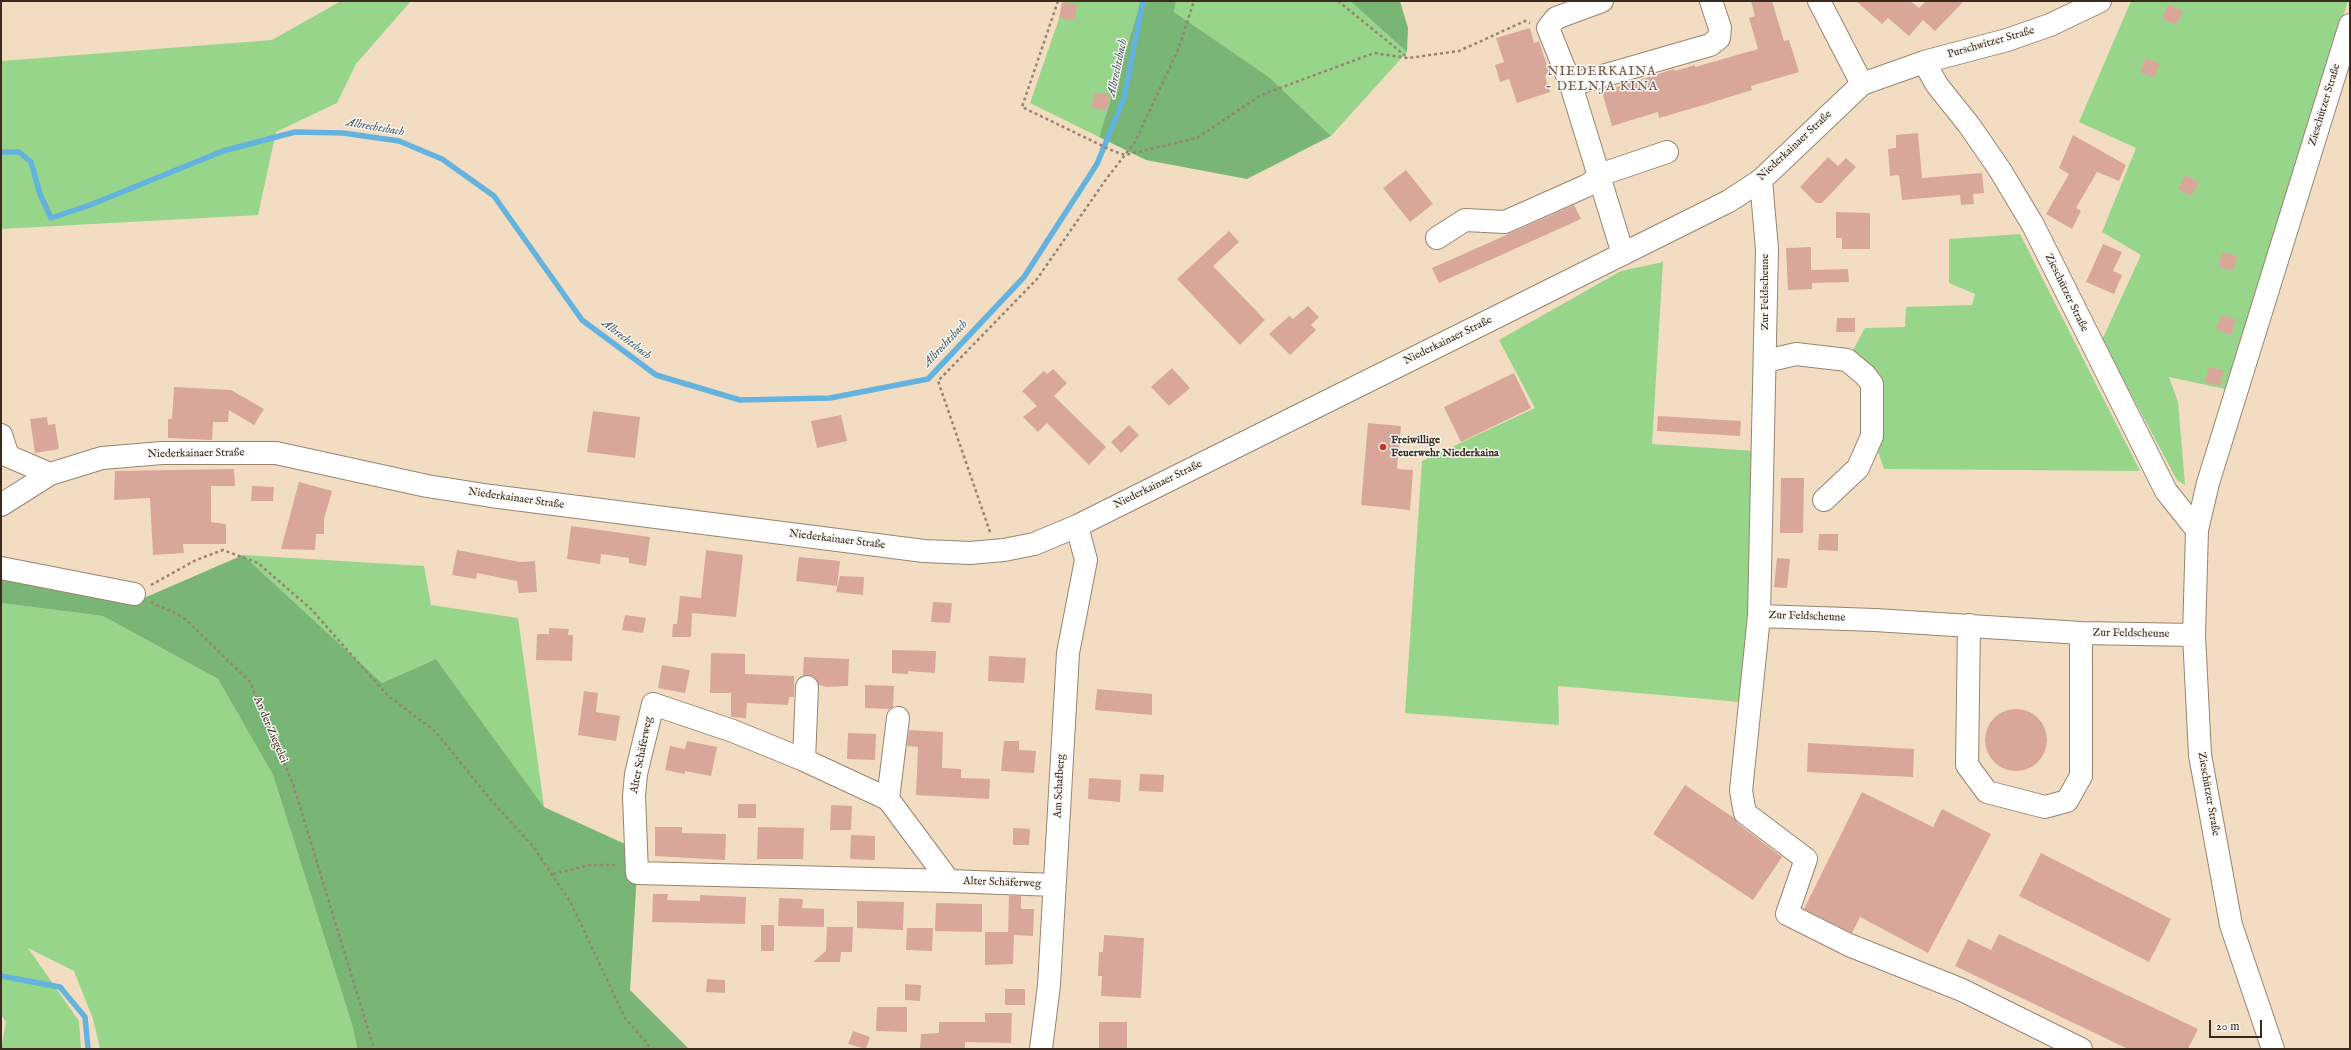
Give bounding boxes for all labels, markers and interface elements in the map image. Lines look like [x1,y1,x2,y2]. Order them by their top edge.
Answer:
street label: Purschwitzer Straße [1946,24,2036,62]
water label: Albrechtsbach [1105,38,1131,98]
street label: Zieschützer Straße [2306,62,2344,148]
district label: NIEDERKAINA - DELNJA KINA [1546,64,1658,95]
street label: Niederkainaer Straße [1755,108,1835,184]
water label: Albrechtsbach [345,116,405,140]
street label: Zieschützer Straße [2041,252,2091,334]
street label: Zur Feldscheune [1759,254,1773,330]
street label: Niederkainaer Straße [1402,314,1494,368]
water label: Albrechtsbach [598,317,654,363]
water label: Albrechtsbach [921,318,971,370]
place label: Freiwillige Feuerwehr Niederkaina [1391,434,1499,460]
marker: Freiwillige Feuerwehr Niederkaina [1378,442,1388,452]
street label: Niederkainaer Straße [147,447,245,461]
street label: Niederkainaer Straße [1112,458,1204,512]
street label: Niederkainaer Straße [467,486,565,512]
street label: Niederkainaer Straße [788,528,886,552]
street label: Zur Feldscheune [1768,609,1846,625]
street label: Zur Feldscheune [2093,627,2169,641]
street label: An der Ziegelei [250,695,290,765]
street label: Alter Schäferweg [628,715,656,795]
street label: Zieschützer Straße [2194,751,2222,837]
street label: Am Schafberg [1052,754,1068,818]
street label: Alter Schäferweg [963,875,1041,891]
scale bar [2211,1012,2264,1038]
text: 20 m [2216,1019,2239,1034]

